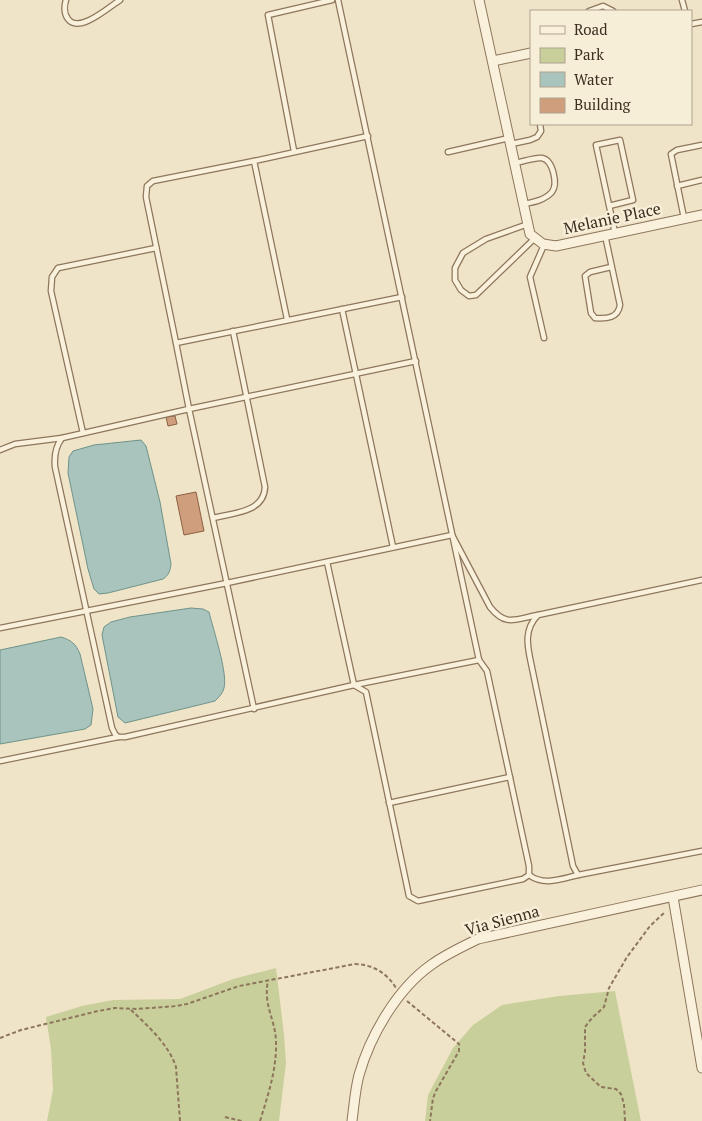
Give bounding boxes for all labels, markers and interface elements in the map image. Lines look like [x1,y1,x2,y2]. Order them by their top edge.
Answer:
legend [530,10,692,125]
text: Road [574,19,607,39]
text: Park [574,44,604,64]
text: Water [574,69,614,89]
text: Building [574,94,632,114]
street label: Melanie Place [561,197,663,239]
street label: Via Sienna [462,900,542,940]

